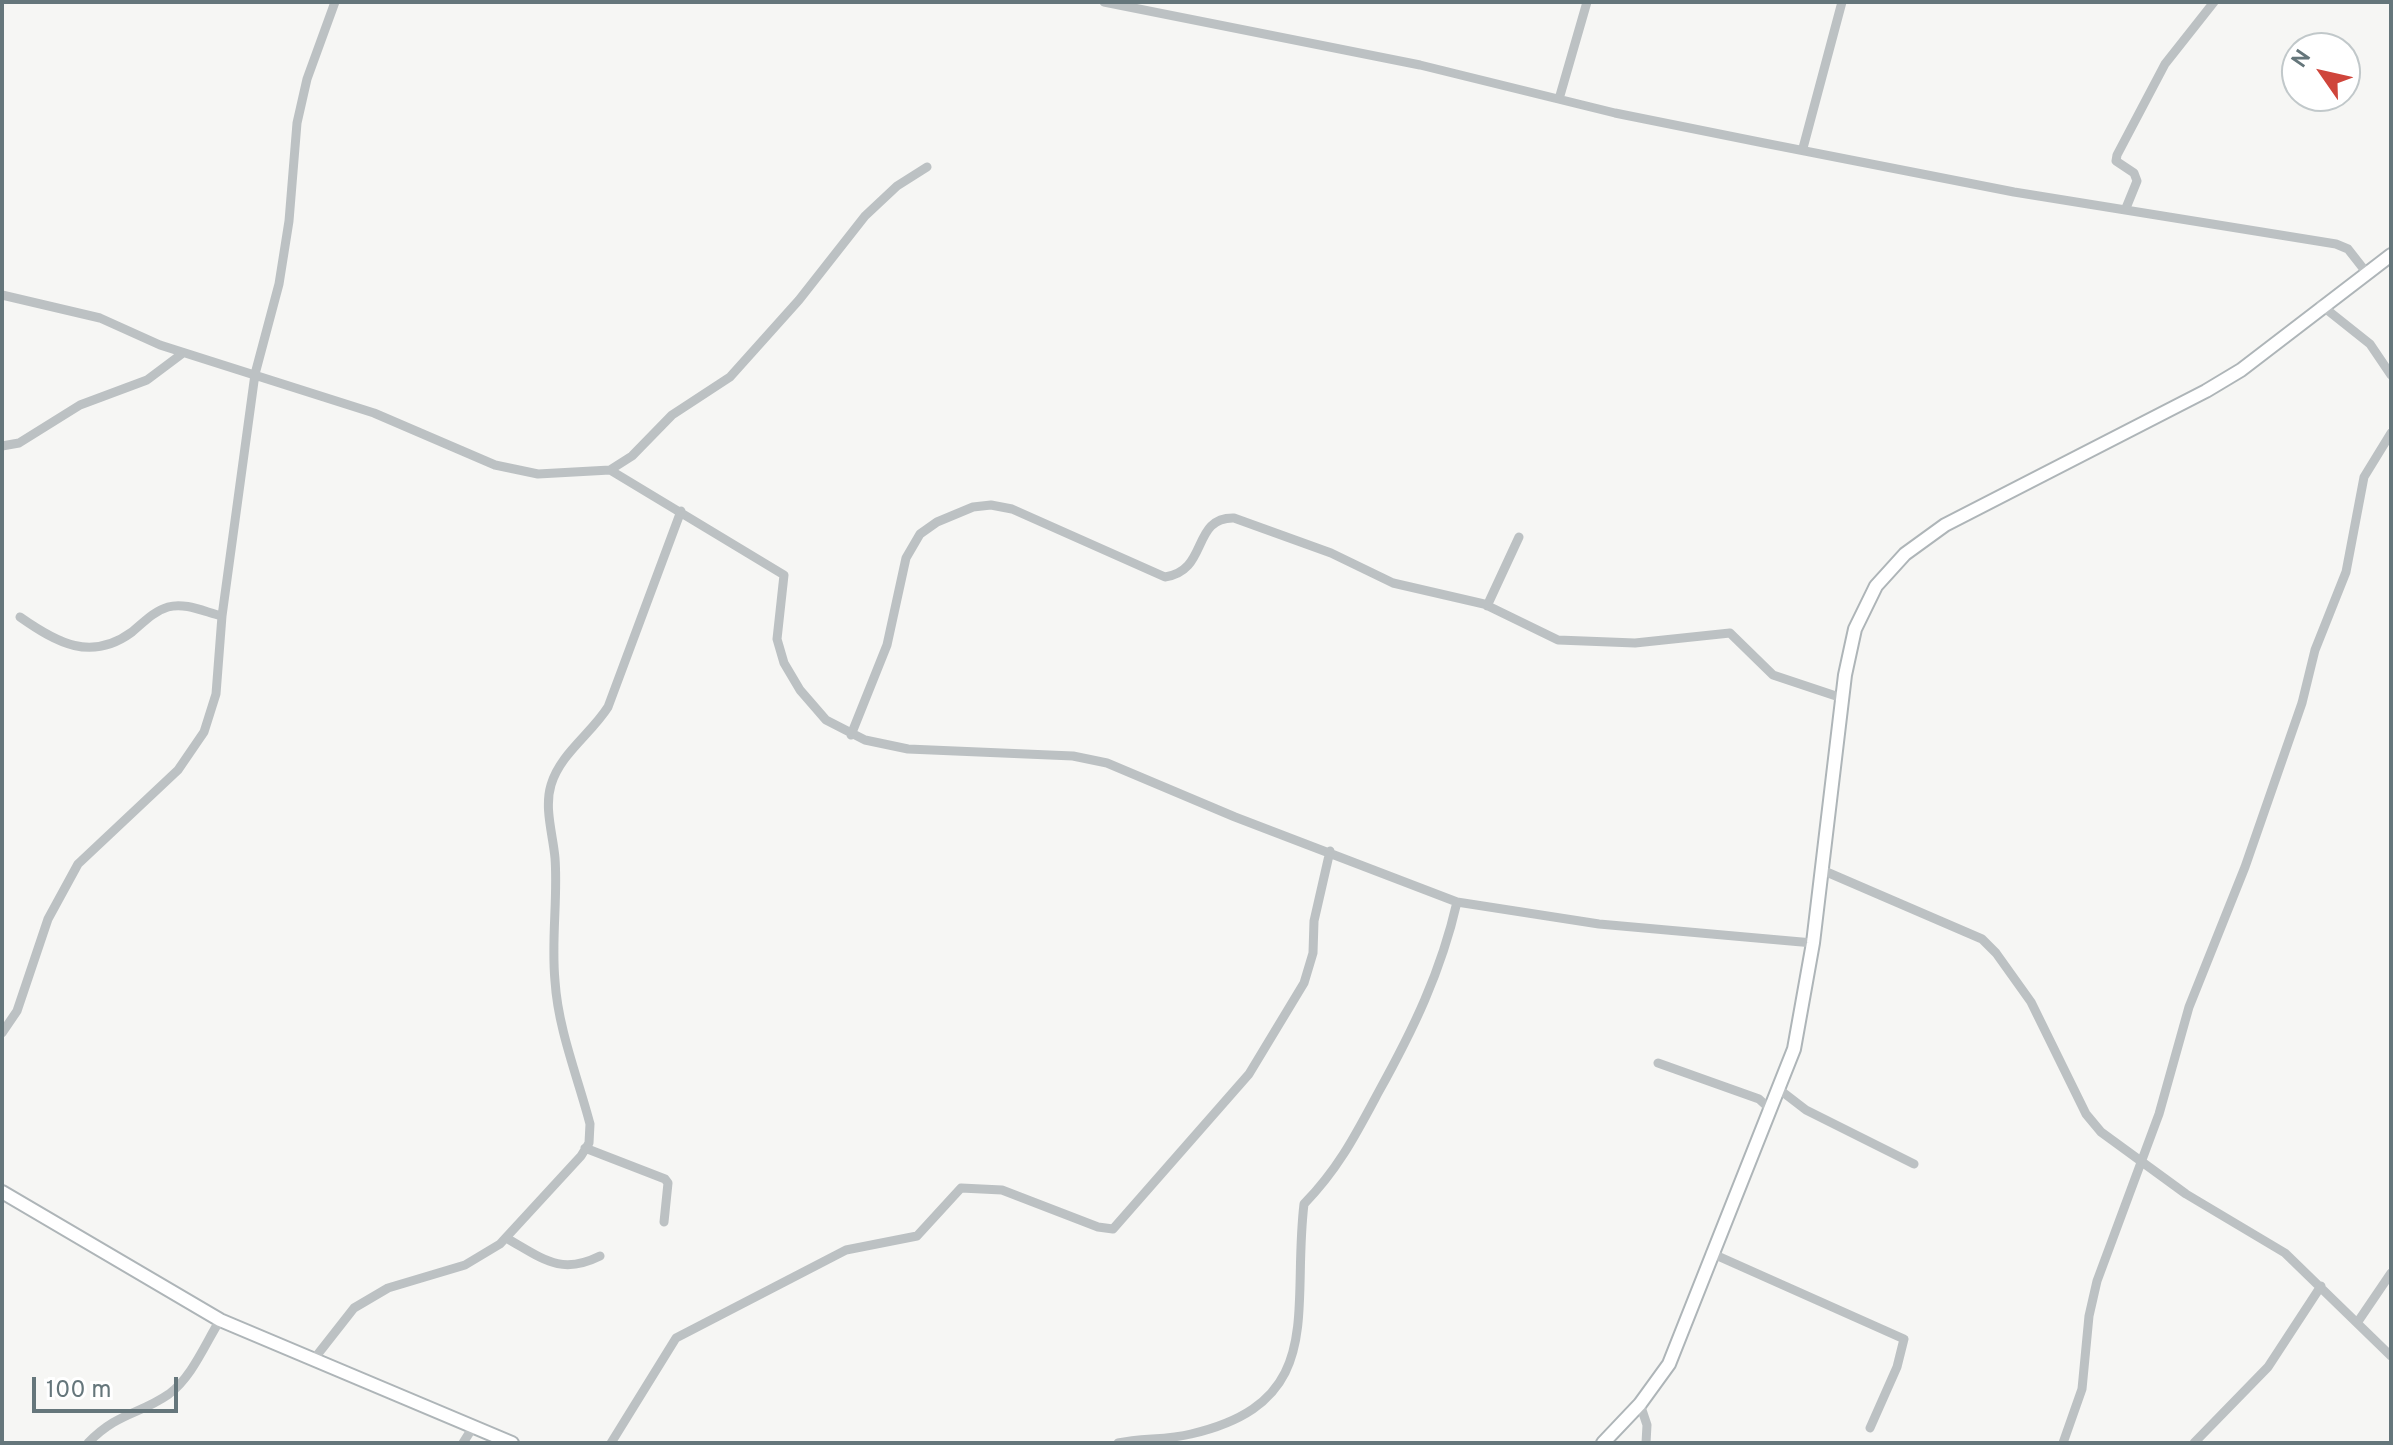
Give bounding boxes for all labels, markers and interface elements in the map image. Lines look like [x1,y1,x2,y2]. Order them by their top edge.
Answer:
north arrow [2281,32,2361,112]
text: N [2287,45,2318,74]
scale bar [36,1361,182,1411]
text: 100 m [46,1376,112,1406]

